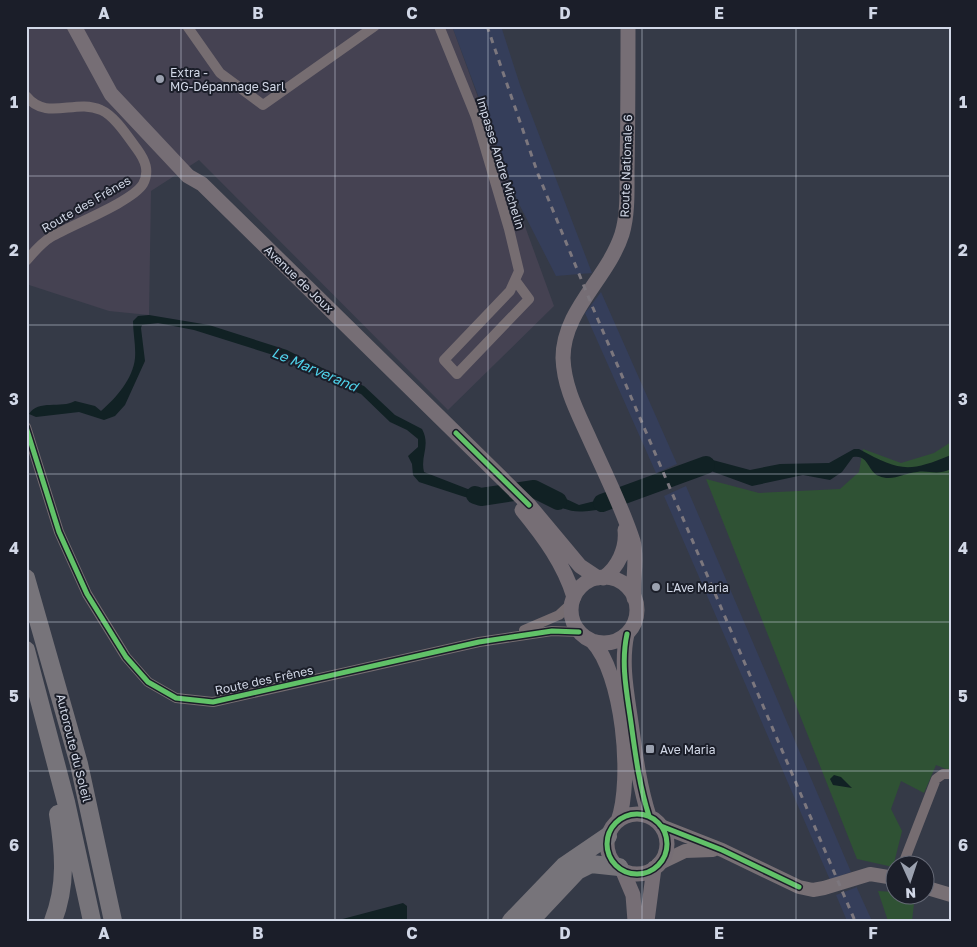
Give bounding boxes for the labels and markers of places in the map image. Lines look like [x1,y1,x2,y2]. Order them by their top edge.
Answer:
place label: Extra - MG-Dépannage Sarl [170,65,285,94]
marker: Extra - MG-Dépannage Sarl [154,73,166,85]
place label: L'Ave Maria [666,580,729,595]
marker: L'Ave Maria [650,581,662,593]
place label: Ave Maria [660,742,716,757]
marker: Ave Maria [644,743,656,755]

